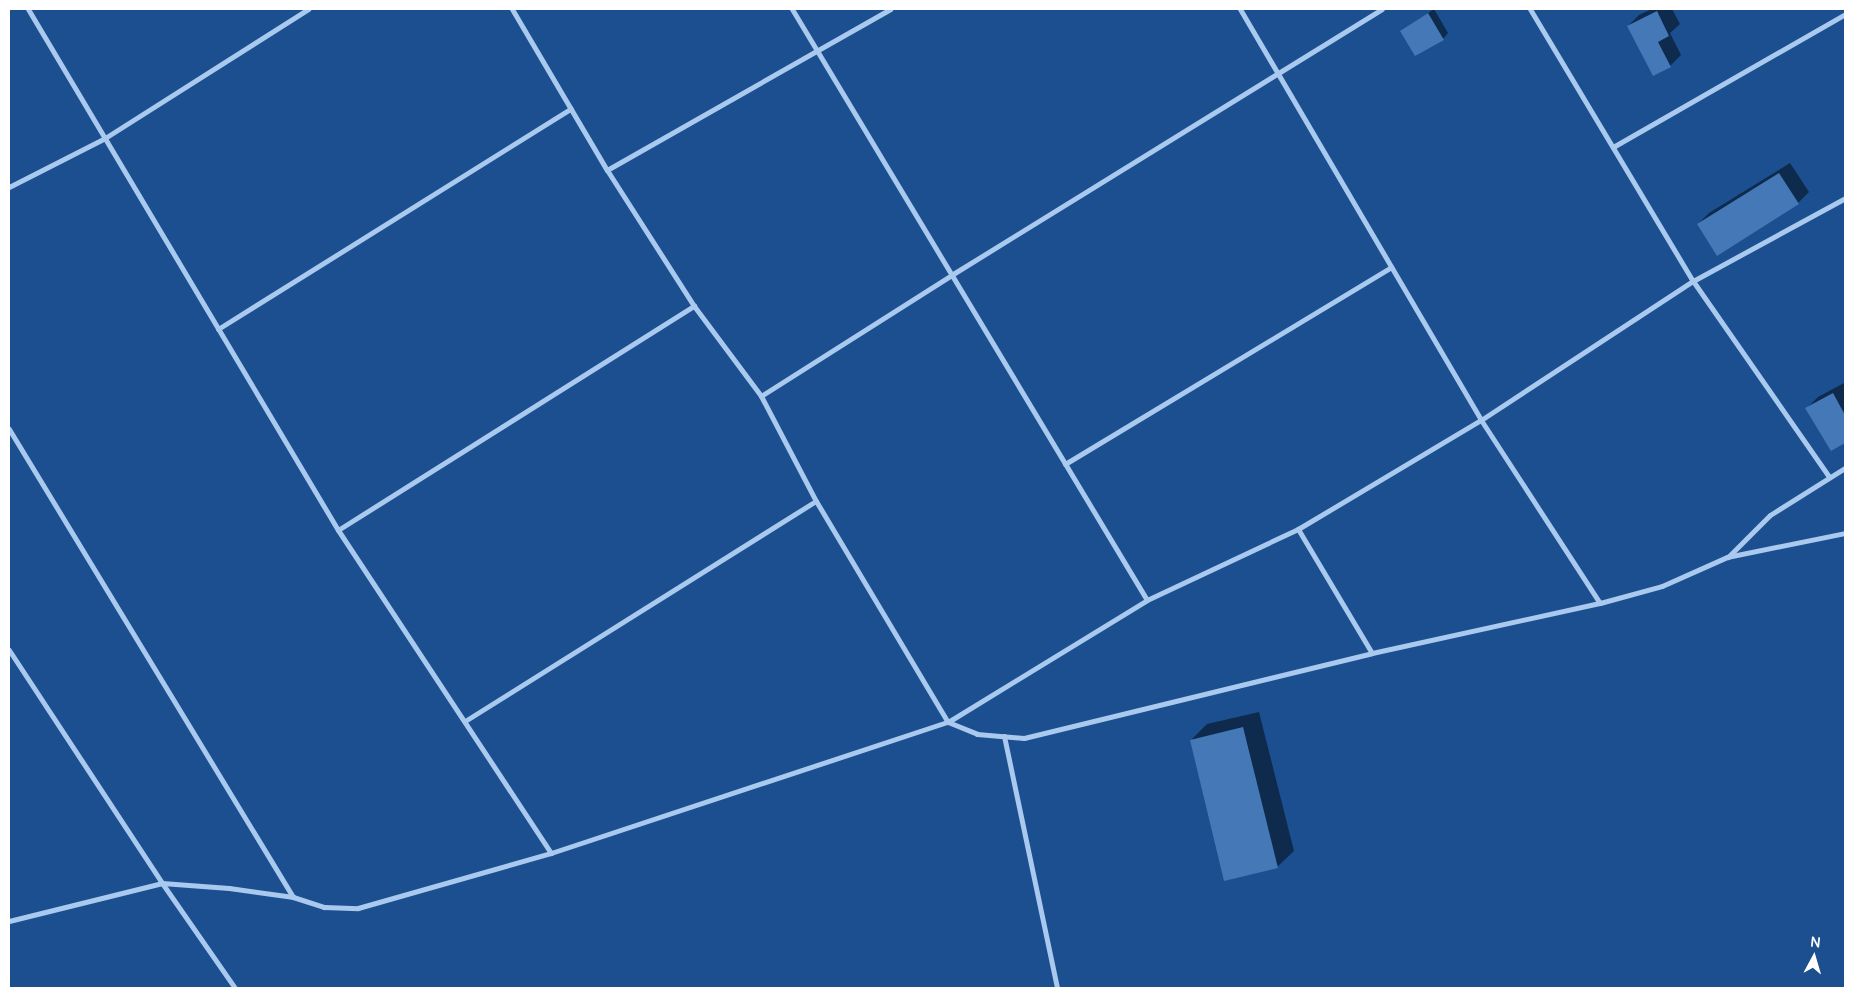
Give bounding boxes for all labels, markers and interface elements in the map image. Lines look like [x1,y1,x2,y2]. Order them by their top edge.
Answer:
north arrow [1789,932,1839,982]
text: N [1810,932,1822,952]

